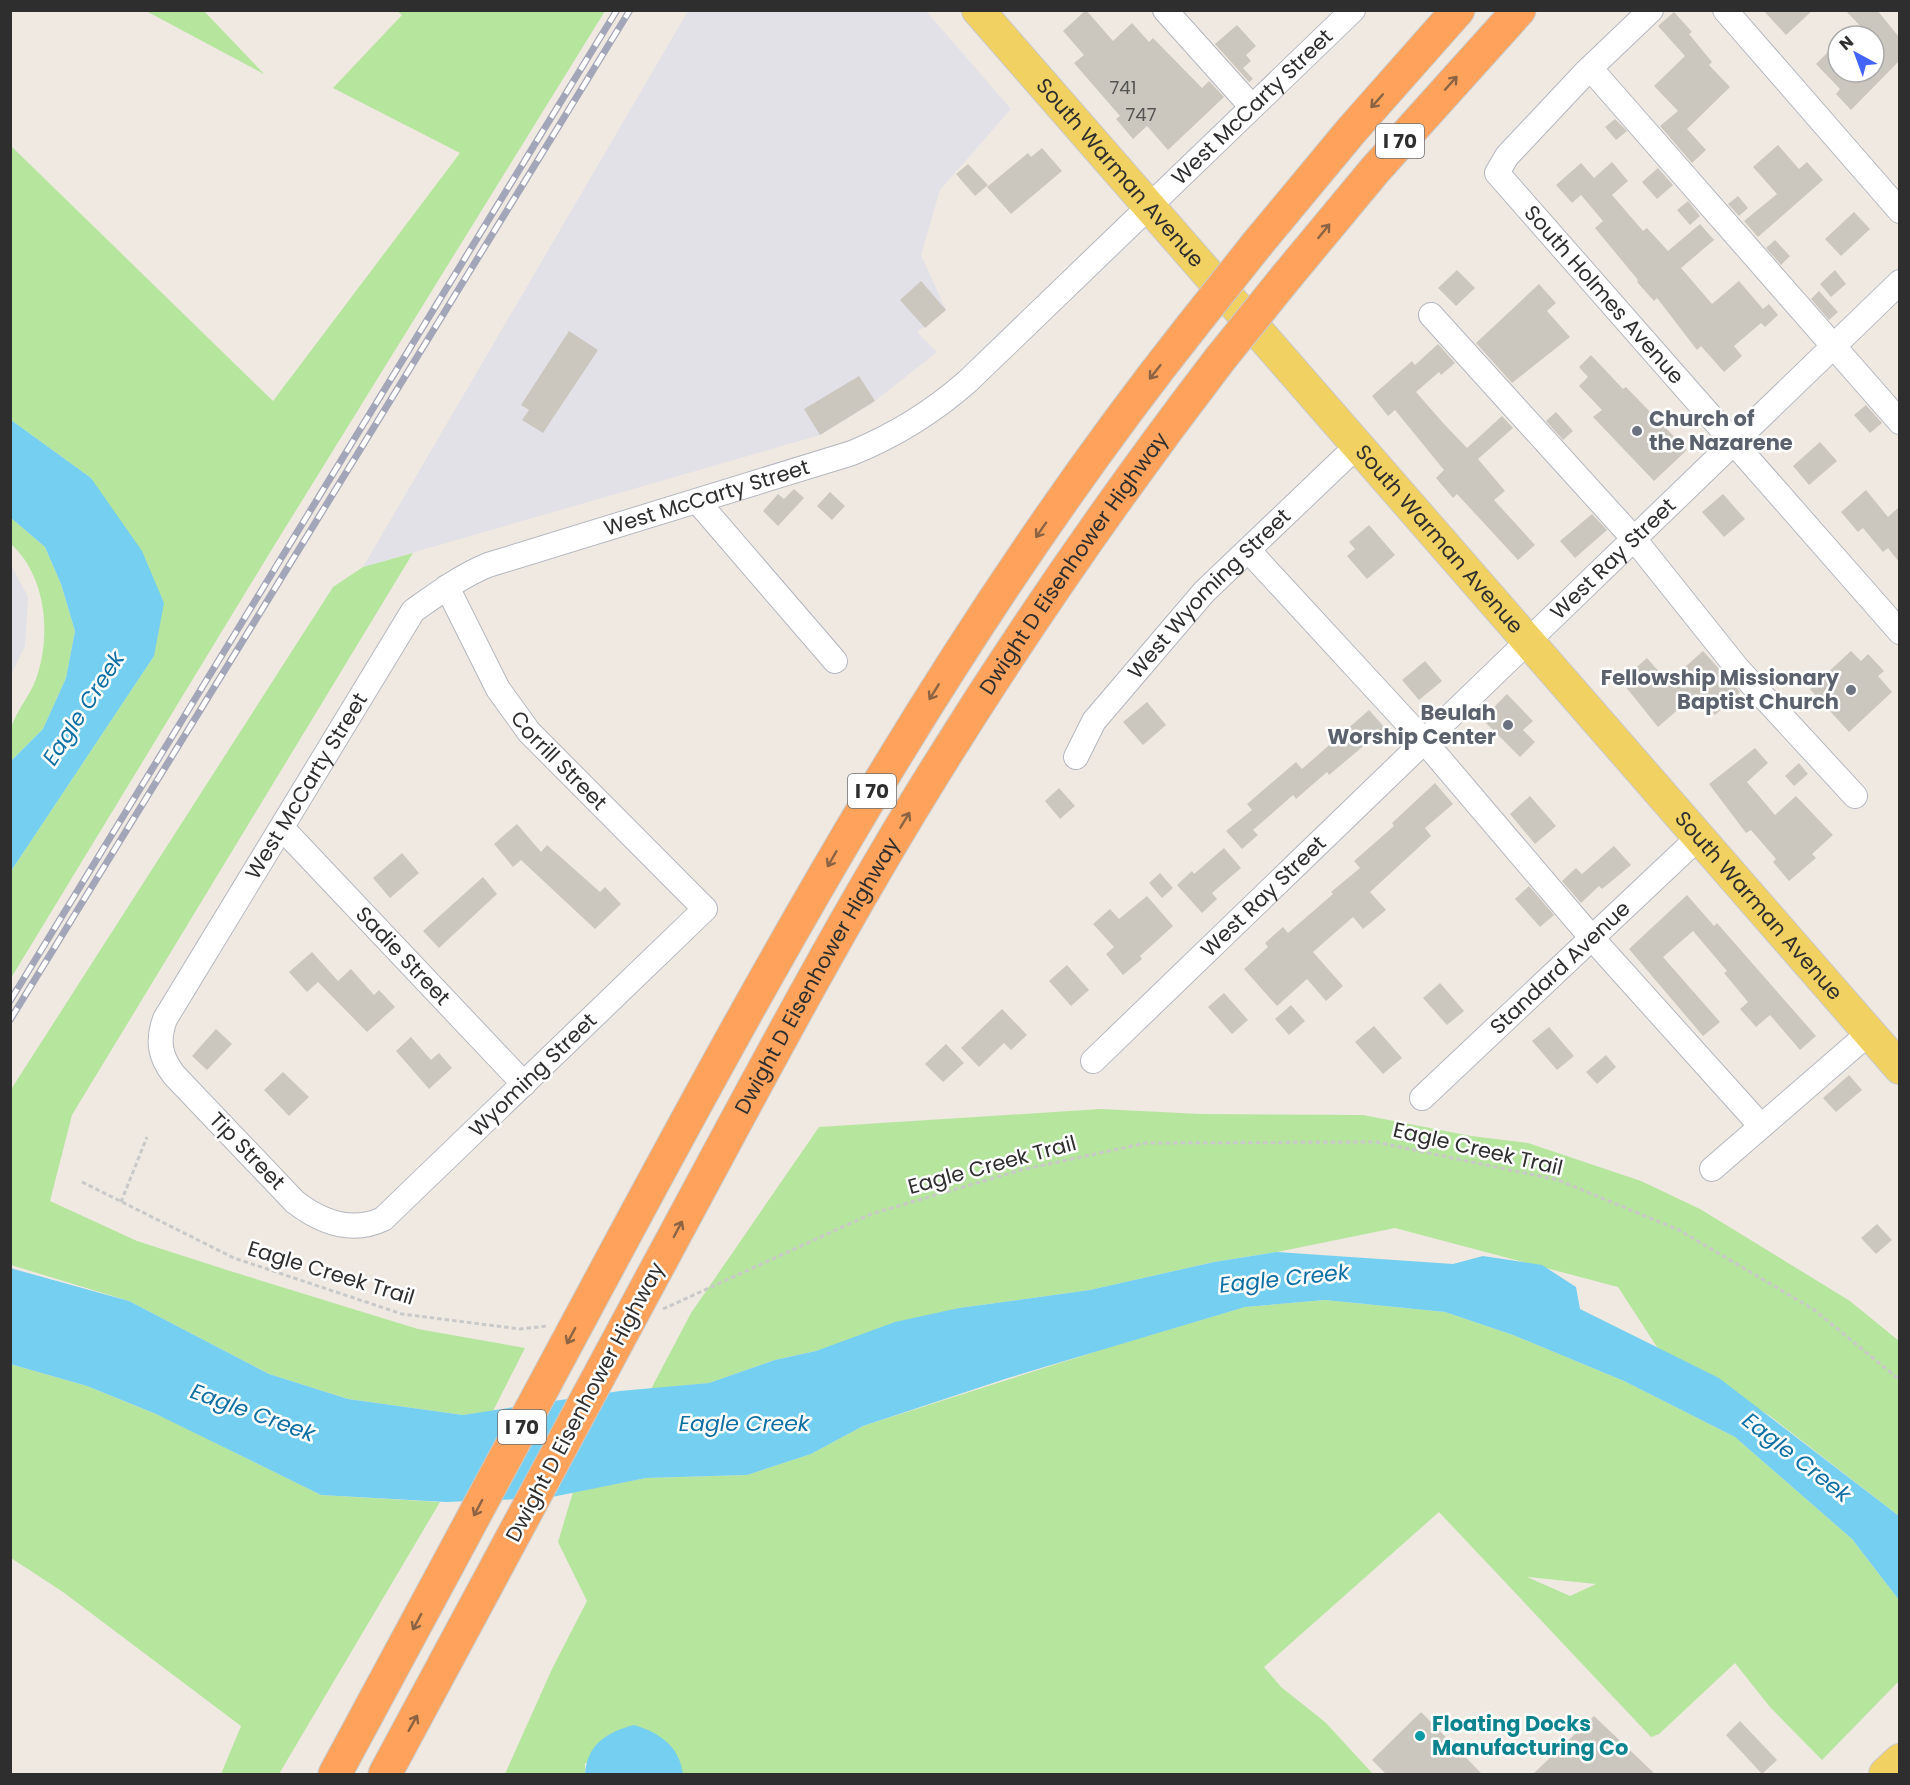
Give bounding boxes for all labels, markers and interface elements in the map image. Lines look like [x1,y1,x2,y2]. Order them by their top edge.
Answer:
street label: West McCarty Street [1165,22,1339,191]
north arrow [1826,24,1886,84]
text: N [1834,30,1859,56]
street label: South Warman Avenue [1030,72,1211,273]
house number: 741 [1110,75,1136,100]
one-way arrow [1444,76,1458,91]
one-way arrow [1370,93,1384,108]
house number: 747 [1126,102,1157,127]
road number: I 70 [1376,124,1424,158]
street label: South Holmes Avenue [1518,199,1691,390]
one-way arrow [1317,223,1330,239]
one-way arrow [1149,364,1162,380]
place label: Church of the Nazarene [1649,404,1793,457]
marker: Church of the Nazarene [1630,424,1644,438]
street label: Dwight D Eisenhower Highway [972,426,1174,700]
street label: South Warman Avenue [1349,438,1530,640]
street label: West McCarty Street [600,452,813,542]
street label: West Ray Street [1544,491,1682,626]
street label: West Wyoming Street [1121,502,1297,685]
one-way arrow [1035,521,1047,537]
water label: Eagle Creek [35,644,133,771]
place label: Fellowship Missionary Baptist Church [1601,663,1840,716]
marker: Fellowship Missionary Baptist Church [1844,683,1858,697]
one-way arrow [927,684,940,701]
street label: West McCarty Street [238,687,374,885]
place label: Beulah Worship Center [1327,698,1496,751]
street label: Corrill Street [504,705,614,816]
marker: Beulah Worship Center [1501,718,1515,732]
road number: I 70 [848,774,896,808]
street label: South Warman Avenue [1668,804,1849,1006]
one-way arrow [900,812,912,829]
street label: West Ray Street [1194,829,1332,963]
street label: Dwight D Eisenhower Highway [727,831,906,1119]
one-way arrow [826,850,838,867]
street label: Standard Avenue [1484,894,1636,1041]
street label: Sadie Street [349,900,457,1011]
street label: Wyoming Street [462,1006,603,1143]
street label: Tip Street [203,1105,292,1196]
street label: Eagle Creek Trail [1390,1115,1566,1182]
street label: Eagle Creek Trail [904,1128,1079,1201]
one-way arrow [673,1221,684,1239]
street label: Eagle Creek Trail [244,1233,418,1312]
water label: Eagle Creek [1218,1256,1352,1301]
street label: Dwight D Eisenhower Highway [498,1257,671,1547]
one-way arrow [565,1327,576,1345]
water label: Eagle Creek [186,1376,321,1450]
water label: Eagle Creek [1736,1405,1859,1511]
water label: Eagle Creek [679,1408,811,1439]
road number: I 70 [498,1410,546,1444]
one-way arrow [472,1499,484,1516]
one-way arrow [411,1612,422,1630]
place label: Floating Docks Manufacturing Co [1432,1709,1628,1762]
one-way arrow [407,1715,419,1732]
marker: Floating Docks Manufacturing Co [1413,1729,1427,1743]

